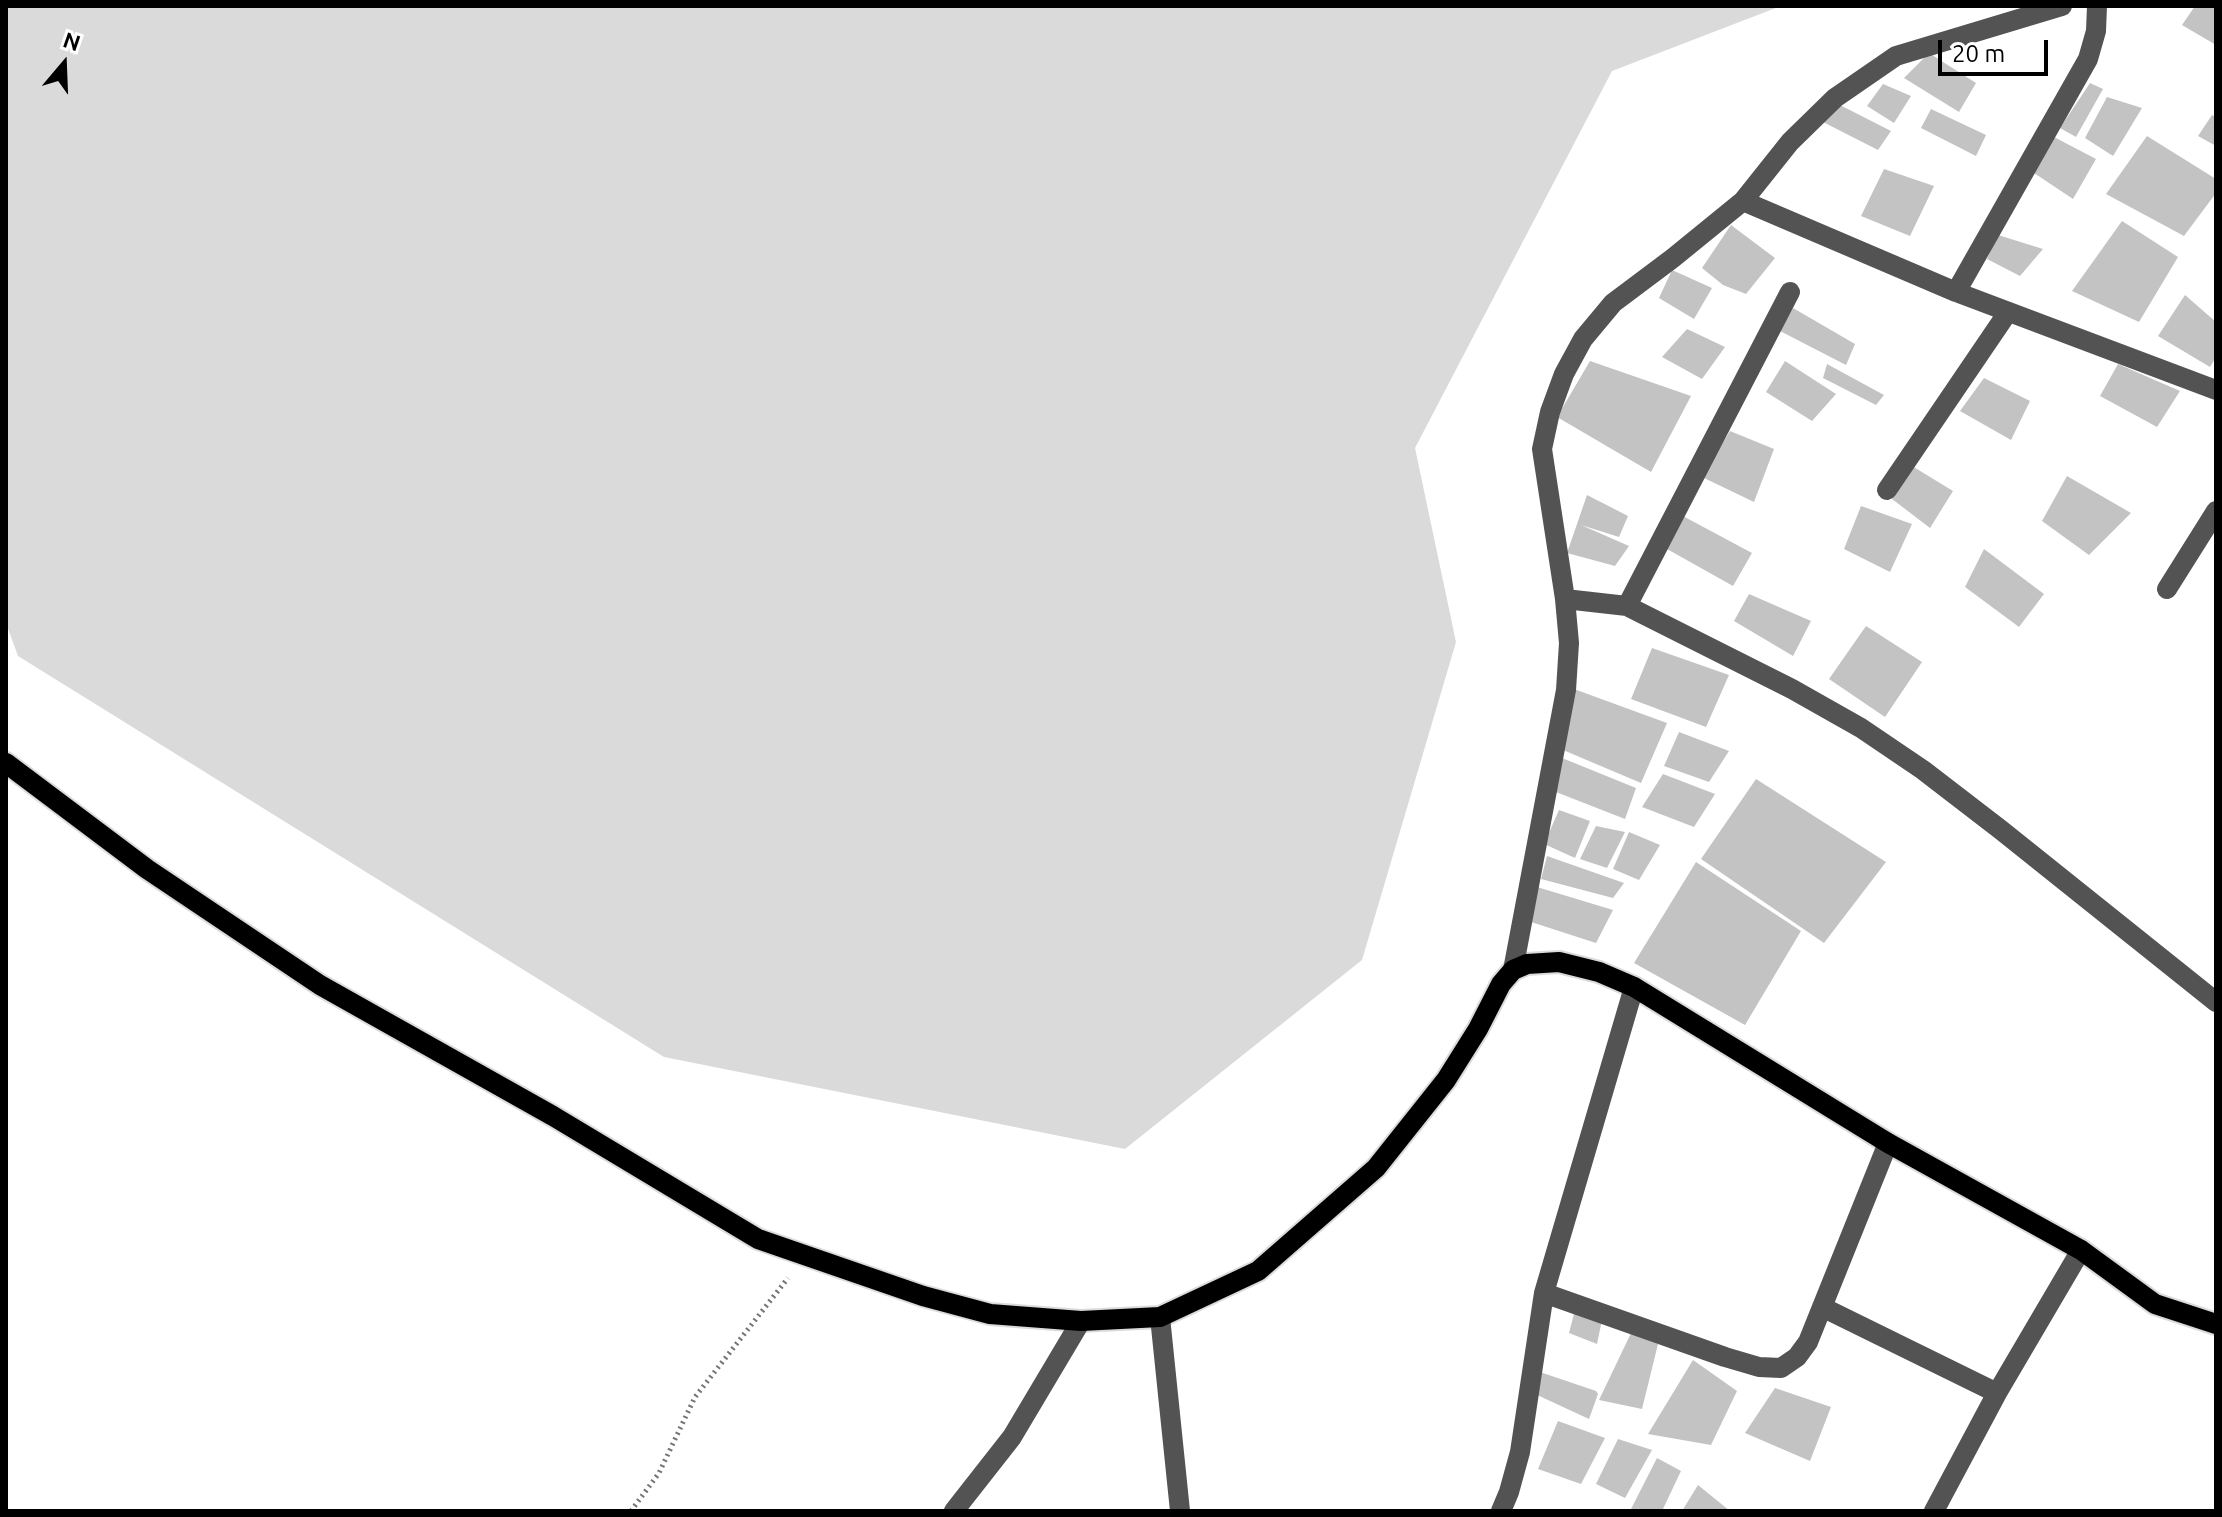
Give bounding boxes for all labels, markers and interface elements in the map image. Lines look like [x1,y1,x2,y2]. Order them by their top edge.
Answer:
north arrow [24,24,104,104]
scale bar [1942,24,2052,74]
text: N [60,26,84,55]
text: 20 m [1952,40,2005,67]

